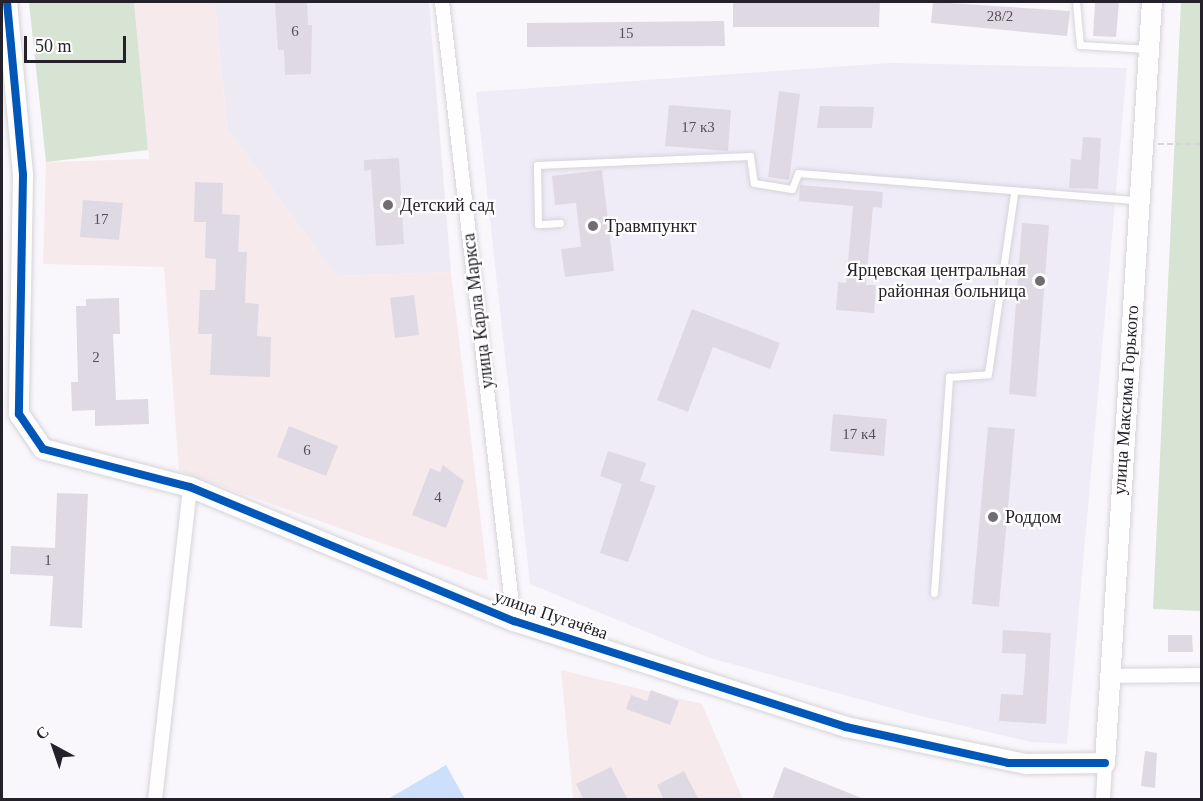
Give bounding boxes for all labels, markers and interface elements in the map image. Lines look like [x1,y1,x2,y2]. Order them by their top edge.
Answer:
house number: 28/2 [987,8,1013,26]
house number: 6 [291,23,299,41]
scale bar [27,24,129,62]
house number: 15 [618,25,634,43]
text: 50 m [35,36,72,56]
house number: 17 к3 [681,119,715,137]
place label: Детский сад [400,194,494,216]
marker: Детский сад [381,198,395,212]
house number: 17 [94,211,108,229]
place label: Травмпункт [605,215,697,237]
marker: Травмпункт [586,219,600,233]
street label: улица Карла Маркса [458,232,498,390]
place label: Ярцевская центральная районная больница [846,260,1026,302]
marker: Ярцевская центральная районная больница [1031,272,1049,290]
street label: улица Максима Горького [1109,304,1143,496]
house number: 2 [92,349,100,367]
house number: 17 к4 [842,426,876,444]
house number: 6 [303,442,311,460]
house number: 4 [434,489,442,507]
place label: Роддом [1005,506,1061,528]
marker: Роддом [986,510,1000,524]
house number: 1 [44,552,52,570]
street label: улица Пугачёва [491,585,611,645]
north arrow [24,717,84,777]
text: С [32,723,52,743]

